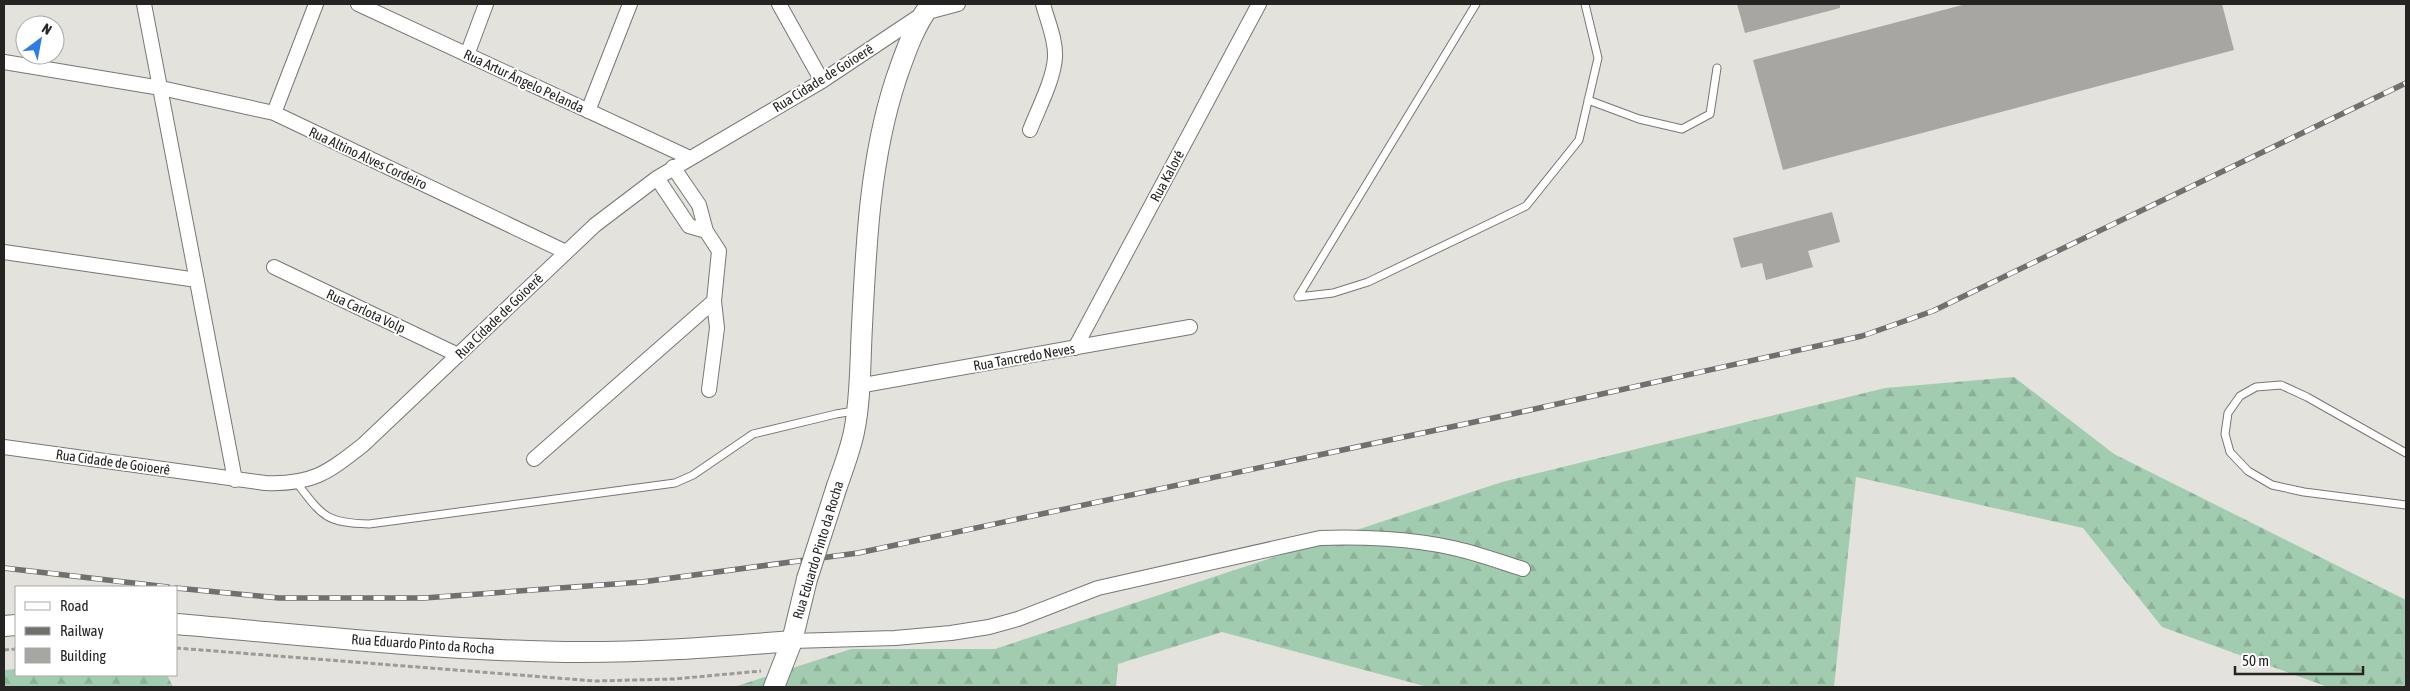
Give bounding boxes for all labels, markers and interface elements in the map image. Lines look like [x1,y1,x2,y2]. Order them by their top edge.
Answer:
north arrow [15,15,65,65]
text: N [39,20,55,38]
street label: Rua Cidade de Goioerê [770,41,876,115]
street label: Rua Artur Ângelo Pelanda [461,46,587,116]
street label: Rua Altino Alves Cordeiro [306,124,430,192]
street label: Rua Kaloré [1147,148,1187,204]
street label: Rua Cidade de Goioerê [452,270,546,362]
street label: Rua Carlota Volp [324,286,408,336]
street label: Rua Tancredo Neves [972,340,1076,374]
street label: Rua Cidade de Goioerê [55,446,171,478]
street label: Rua Eduardo Pinto da Rocha [789,479,847,621]
legend [15,586,178,676]
text: Road [60,597,89,614]
text: Railway [60,622,104,639]
street label: Rua Eduardo Pinto da Rocha [351,631,495,657]
scale bar [2235,644,2362,676]
text: Building [60,647,106,664]
text: 50 m [2242,652,2269,669]

